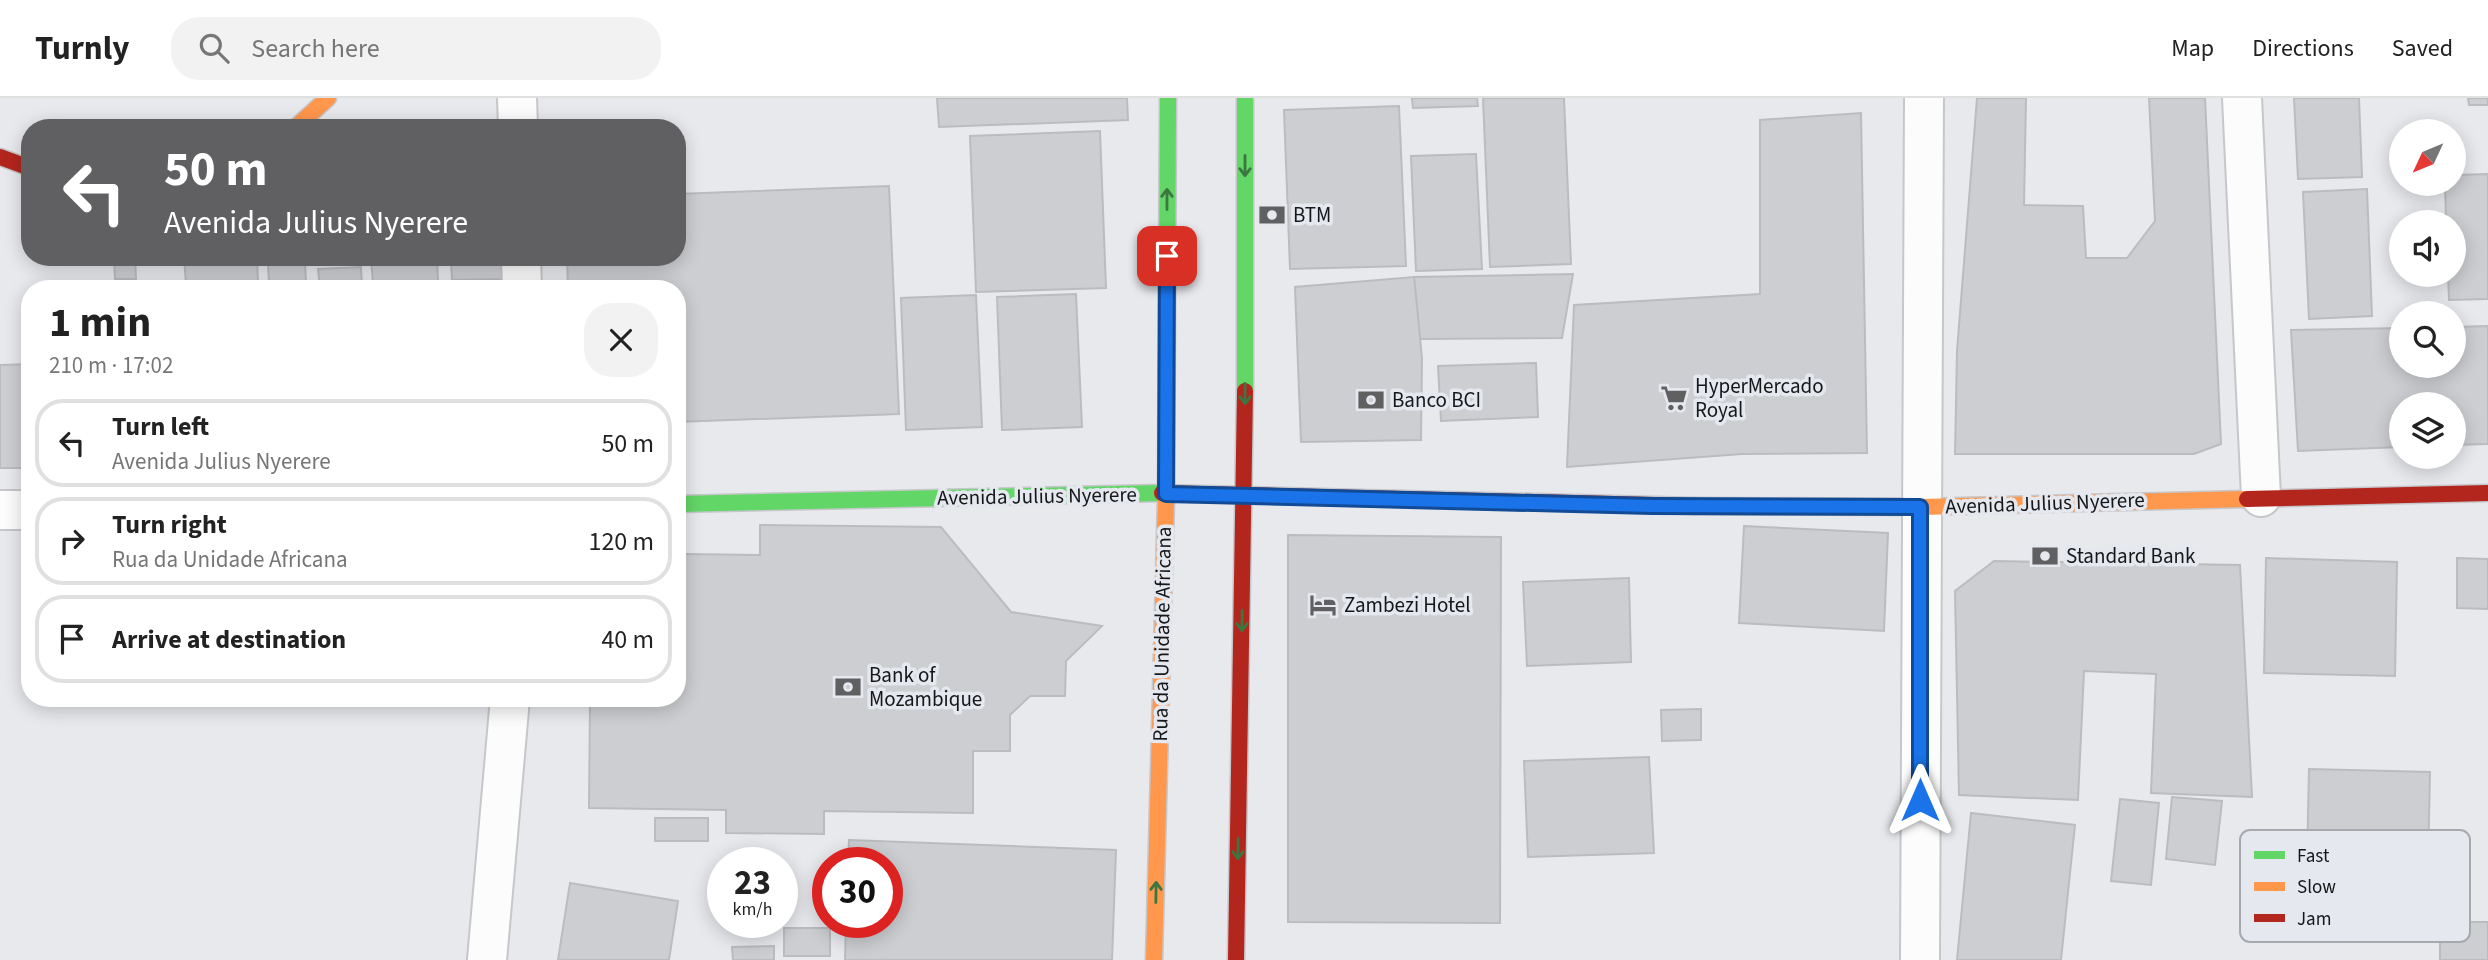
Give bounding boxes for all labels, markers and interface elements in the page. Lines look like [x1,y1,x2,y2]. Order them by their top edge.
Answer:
search box [171,17,661,80]
text: Turnly [35,25,129,72]
icon: search [195,29,233,67]
text: Search here [251,30,380,67]
text: Map [2171,31,2214,66]
text: Directions [2252,31,2354,66]
text: Saved [2392,31,2453,66]
north arrow [2389,119,2466,196]
map controls [2389,119,2466,469]
text: 50 m [164,135,268,205]
icon: left [49,147,140,238]
one-way arrow [1238,154,1252,177]
one-way arrow [1160,188,1174,211]
text: Avenida Julius Nyerere [164,200,468,246]
bank icon: BTM [1257,200,1287,230]
place label: BTM [1293,200,1331,230]
button: sound [2389,210,2466,287]
pin [1137,226,1197,286]
icon: arrive [1148,237,1186,275]
text: 1 min [49,293,151,353]
button: search [2389,301,2466,378]
button: close [584,303,658,377]
text: 210 m · 17:02 [49,349,173,382]
place label: HyperMercado Royal [1695,371,1824,425]
one-way arrow [1238,382,1252,405]
supermarket icon: HyperMercado Royal [1659,383,1689,413]
bank icon: Banco BCI [1356,385,1386,415]
place label: Banco BCI [1392,385,1481,415]
button: layers [2389,392,2466,469]
text: Turn left [112,408,209,445]
icon: left [53,424,91,462]
text: 50 m [601,425,654,462]
text: Avenida Julius Nyerere [112,445,331,478]
street label: Avenida Julius Nyerere [937,479,1137,513]
street label: Avenida Julius Nyerere [1945,485,2145,521]
text: Turn right [112,506,227,543]
icon: right [53,522,91,560]
text: 120 m [588,523,654,560]
street label: Rua da Unidade Africana [1145,526,1179,742]
bank icon: Standard Bank [2030,541,2060,571]
place label: Standard Bank [2066,541,2196,571]
text: Rua da Unidade Africana [112,543,348,576]
hotel icon: Zambezi Hotel [1308,590,1338,620]
place label: Zambezi Hotel [1344,590,1471,620]
one-way arrow [1235,609,1249,632]
icon: arrive [53,620,91,658]
text: Arrive at destination [112,621,346,658]
text: 40 m [601,621,654,658]
place label: Bank of Mozambique [869,660,982,714]
bank icon: Bank of Mozambique [833,672,863,702]
position arrow [1883,763,1957,837]
legend [2240,830,2470,942]
one-way arrow [1231,837,1245,860]
text: Fast [2297,843,2330,870]
speed limit sign: 30 [812,847,903,938]
text: 23 [734,858,771,908]
text: Slow [2297,874,2336,901]
one-way arrow [1149,881,1162,904]
text: km/h [733,897,772,922]
text: Jam [2297,906,2331,933]

